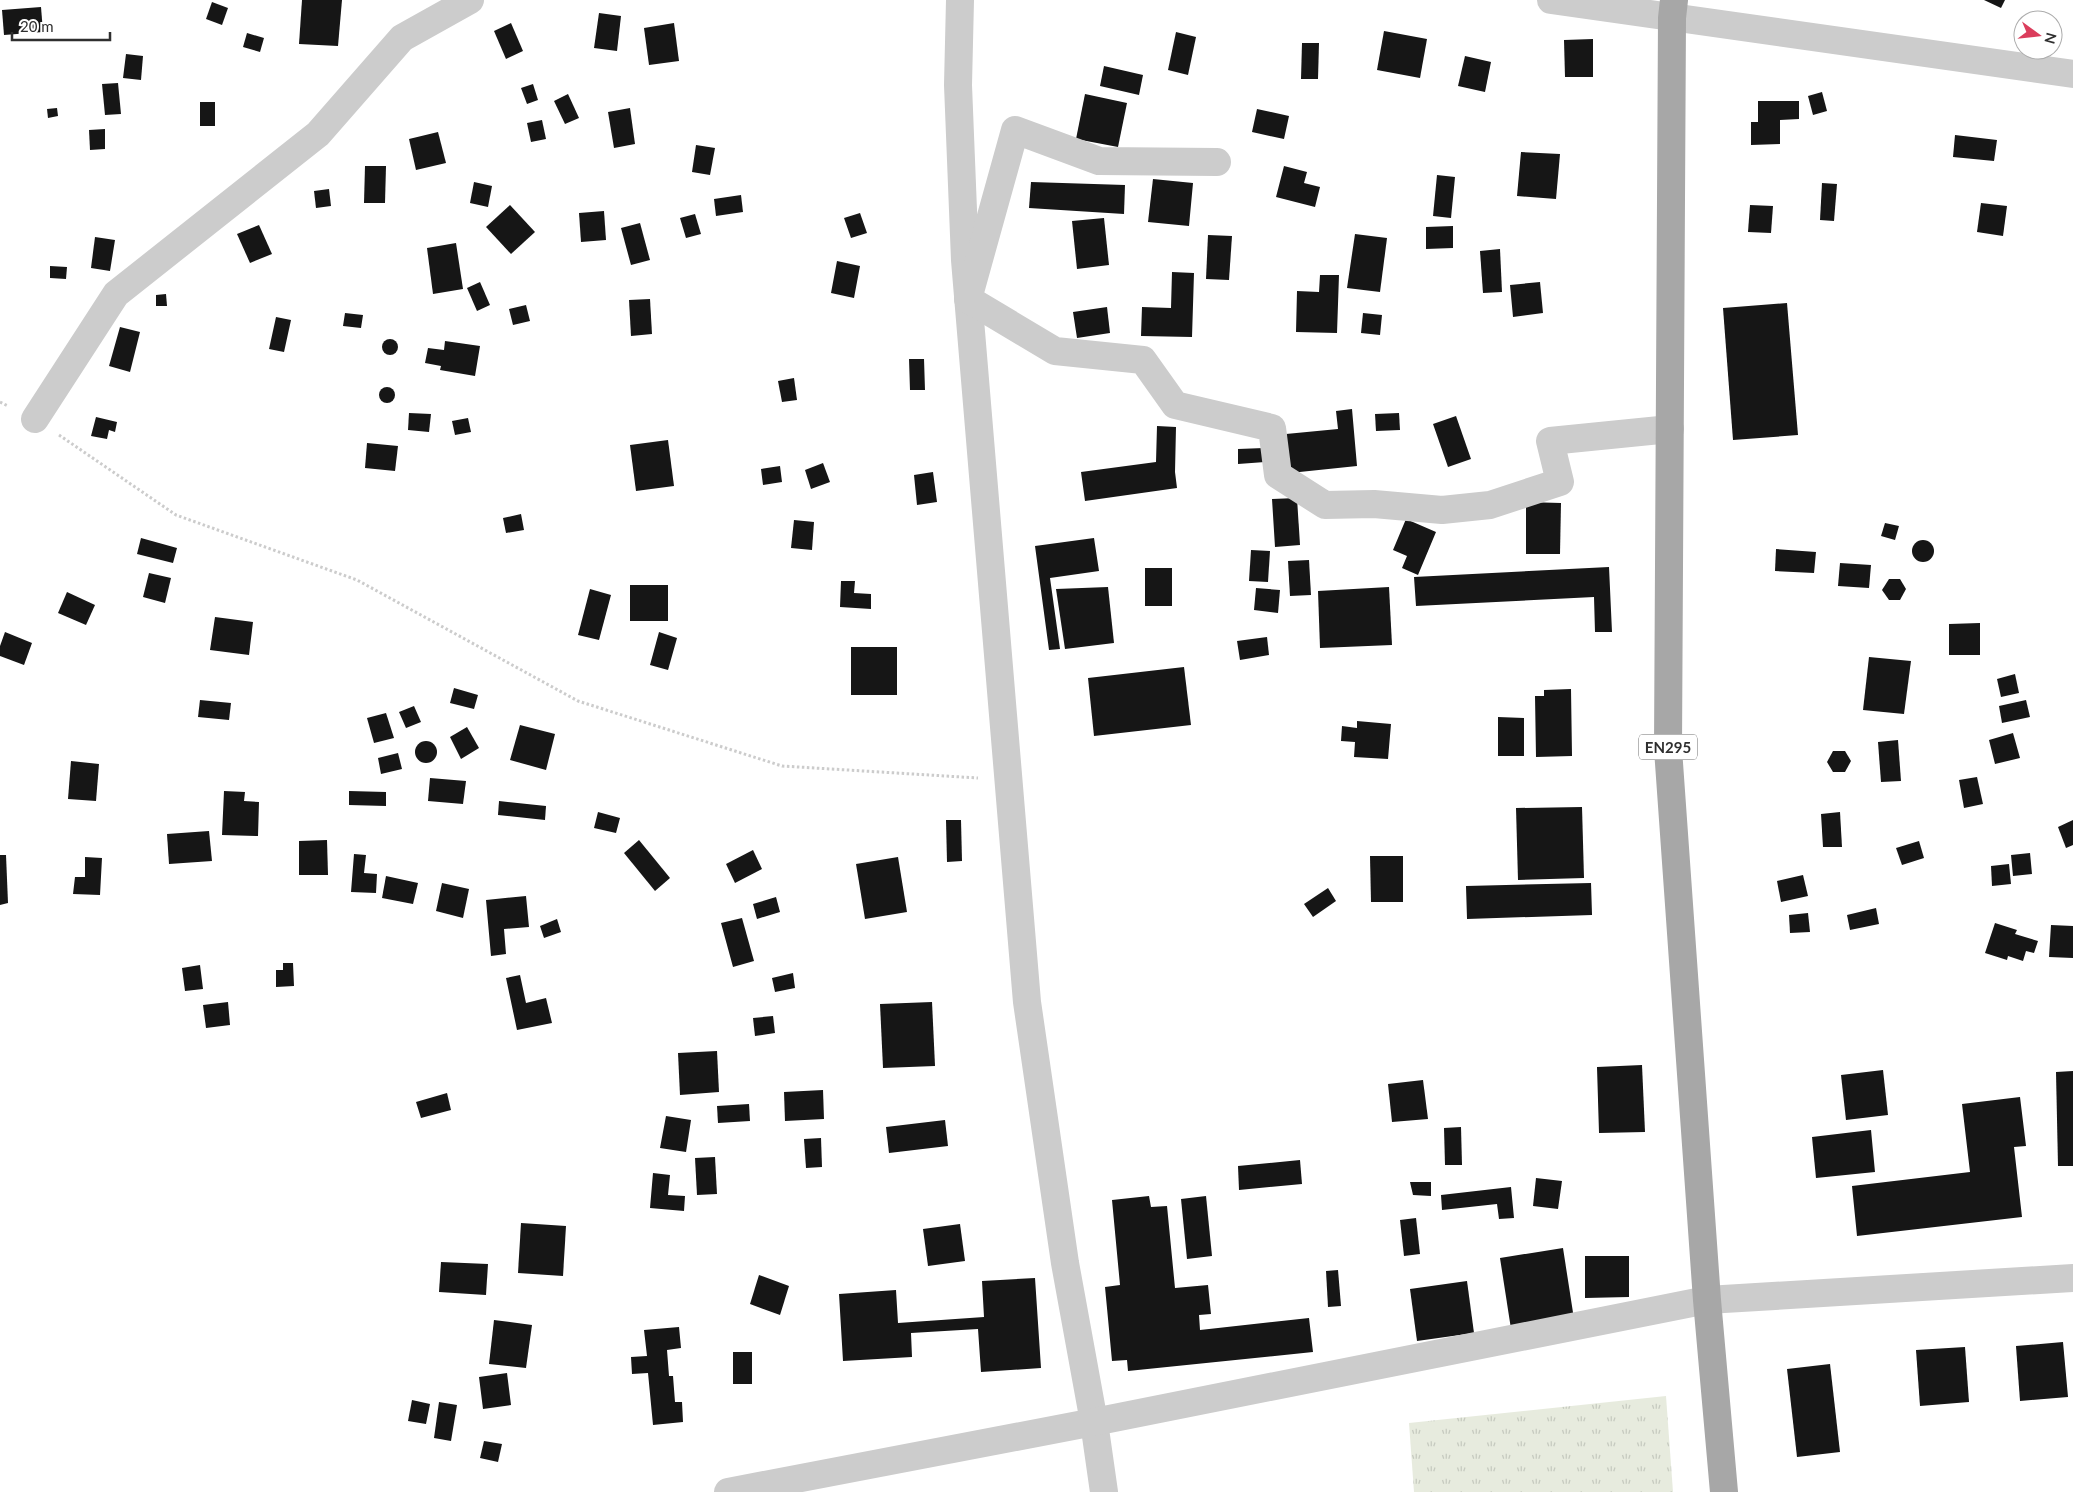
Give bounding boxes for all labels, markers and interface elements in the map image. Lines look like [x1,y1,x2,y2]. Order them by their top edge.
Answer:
scale bar [12,10,110,42]
north arrow [2013,10,2063,60]
text: 20 m [20,17,54,35]
text: N [2041,31,2061,46]
road number: EN295 [1639,734,1697,760]

